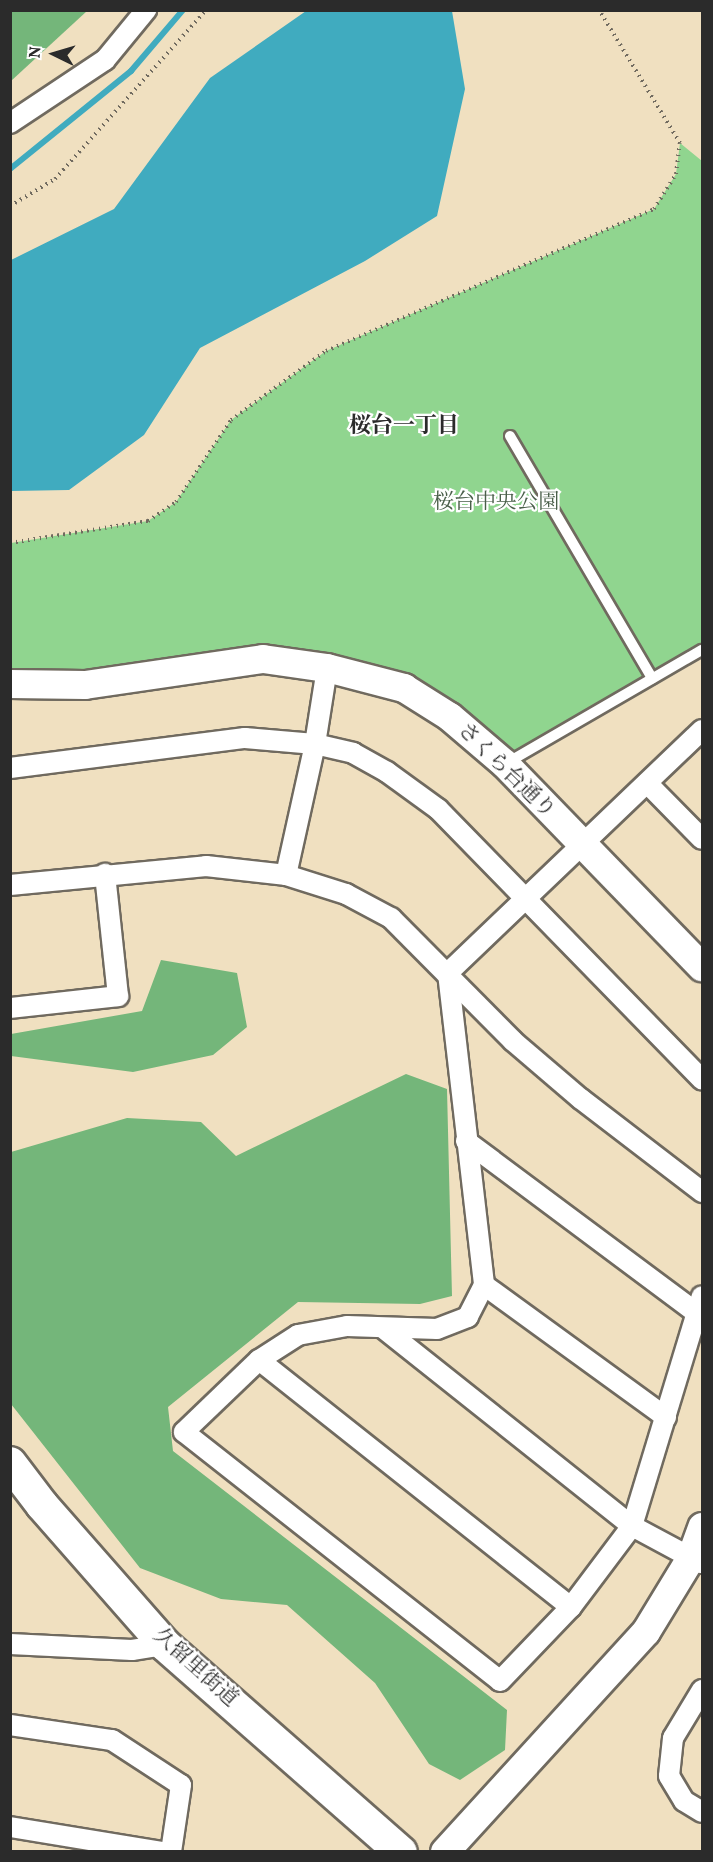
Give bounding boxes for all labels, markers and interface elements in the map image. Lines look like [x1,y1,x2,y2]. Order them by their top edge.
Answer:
north arrow [24,24,84,84]
text: N [25,46,48,59]
district label: 桜台一丁目 [349,414,459,440]
park label: 桜台中央公園 [433,490,559,516]
street label: さくら台通り [452,718,560,824]
street label: 久留里街道 [148,1624,242,1712]

